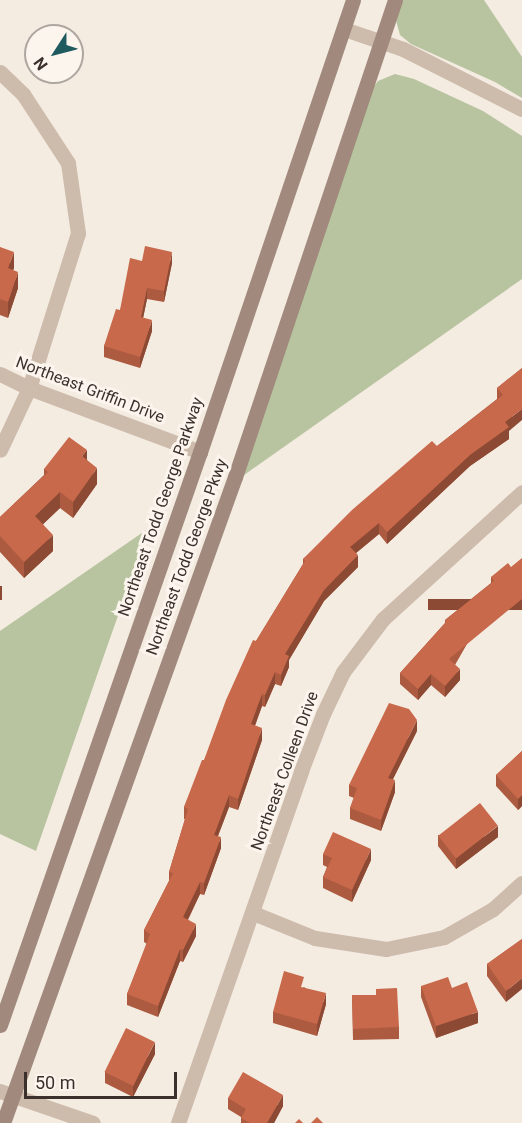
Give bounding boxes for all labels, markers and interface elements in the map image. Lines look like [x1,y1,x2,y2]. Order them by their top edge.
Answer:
north arrow [24,24,84,84]
text: N [30,54,52,74]
street label: Northeast Griffin Drive [13,353,167,427]
street label: Northeast Todd George Parkway [114,395,208,619]
street label: Northeast Todd George Pkwy [142,456,232,658]
street label: Northeast Colleen Drive [247,689,323,853]
scale bar [27,1060,180,1098]
text: 50 m [35,1072,75,1093]

